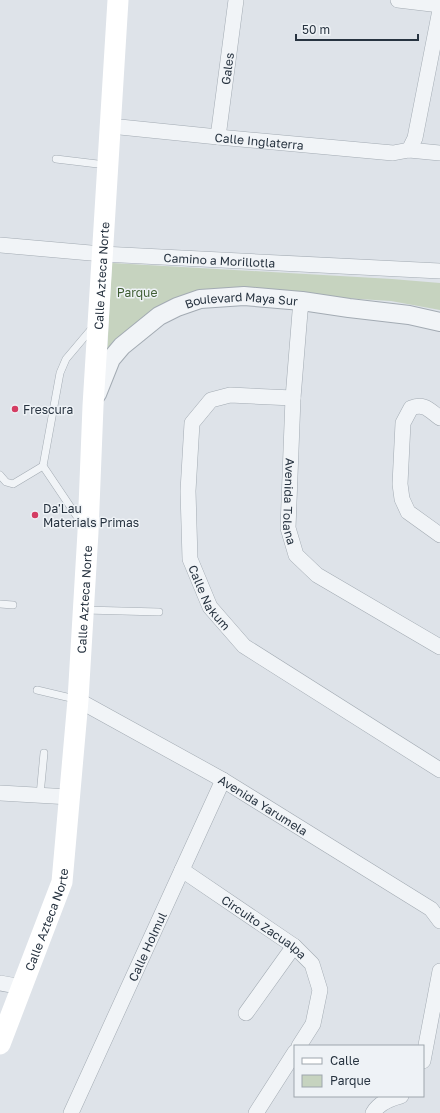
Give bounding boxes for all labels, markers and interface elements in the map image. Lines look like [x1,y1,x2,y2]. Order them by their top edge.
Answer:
scale bar [296,16,418,42]
text: 50 m [302,22,330,37]
street label: Gales [217,52,237,86]
street label: Calle Inglaterra [214,129,304,152]
street label: Calle Azteca Norte [90,221,112,330]
street label: Camino a Morillotla [163,250,276,270]
park label: Parque [117,285,157,300]
street label: Boulevard Maya Sur [183,288,299,311]
place label: Frescura [23,402,73,417]
marker: Frescura [10,404,20,414]
street label: Avenida Tolana [280,458,300,546]
place label: Da'Lau Materials Primas [43,501,139,530]
marker: Da'Lau Materials Primas [30,510,40,520]
street label: Calle Azteca Norte [73,545,95,654]
street label: Calle Nakum [186,562,234,633]
street label: Avenida Yarumela [216,772,311,838]
street label: Calle Azteca Norte [21,868,71,973]
street label: Circuito Zacualpa [219,892,310,962]
street label: Calle Holmul [125,909,169,983]
legend [294,1045,424,1097]
text: Calle [330,1053,360,1068]
text: Parque [330,1073,371,1088]

